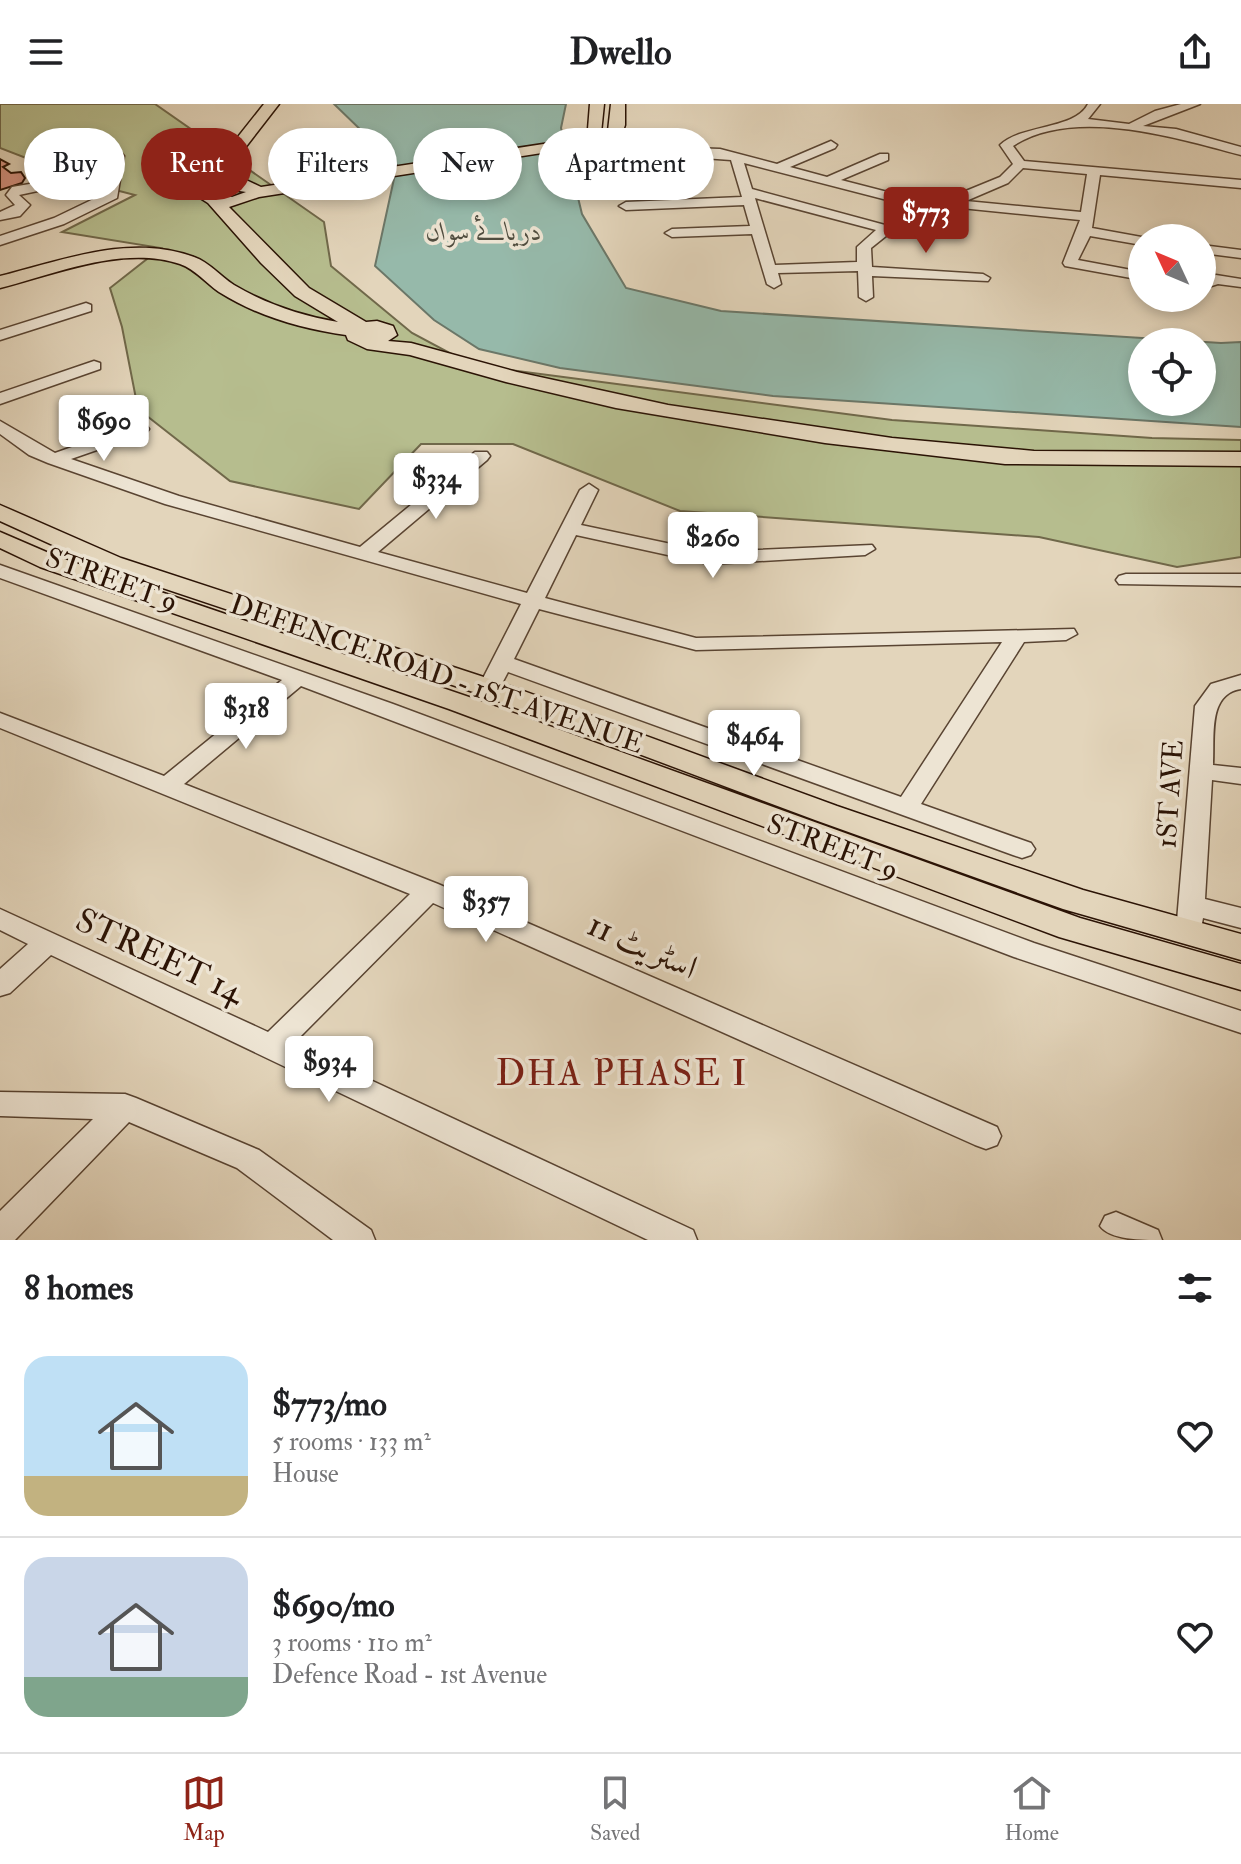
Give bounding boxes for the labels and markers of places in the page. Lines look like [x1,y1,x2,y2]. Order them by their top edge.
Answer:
pin: $773 [879,187,973,255]
pin: $690 [57,395,151,463]
pin: $334 [389,453,483,521]
pin: $260 [666,512,760,580]
pin: $318 [199,683,293,751]
pin: $464 [707,710,801,778]
pin: $357 [439,876,533,944]
pin: $934 [282,1036,376,1104]

